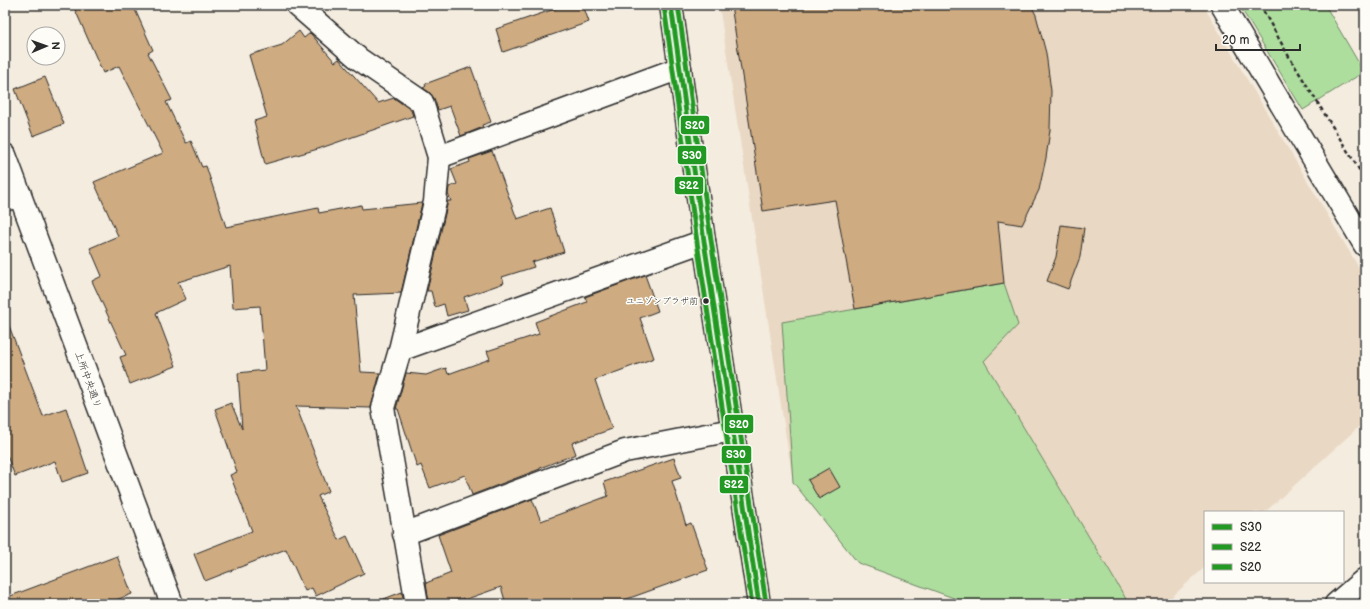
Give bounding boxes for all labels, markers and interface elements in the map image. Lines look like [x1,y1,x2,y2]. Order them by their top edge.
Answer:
north arrow [26,26,66,66]
scale bar [1216,26,1300,52]
text: 20 m [1222,33,1249,48]
text: N [49,41,62,50]
line badge: S20 [680,115,710,135]
text: S20 [685,119,705,132]
line badge: S30 [677,145,707,165]
text: S30 [682,149,702,162]
line badge: S22 [674,176,704,195]
text: S22 [679,179,699,192]
place label: ユニゾンプラザ前 [626,296,698,307]
marker: ユニゾンプラザ前 [701,296,711,306]
street label: 上所中央通り [72,350,104,410]
line badge: S20 [724,414,754,434]
text: S20 [729,418,749,431]
line badge: S30 [721,445,752,464]
text: S30 [726,448,746,461]
line badge: S22 [719,475,749,494]
text: S22 [724,478,744,491]
legend [1204,511,1344,583]
text: S30 [1240,520,1262,535]
text: S22 [1240,540,1261,555]
text: S20 [1240,560,1261,575]

